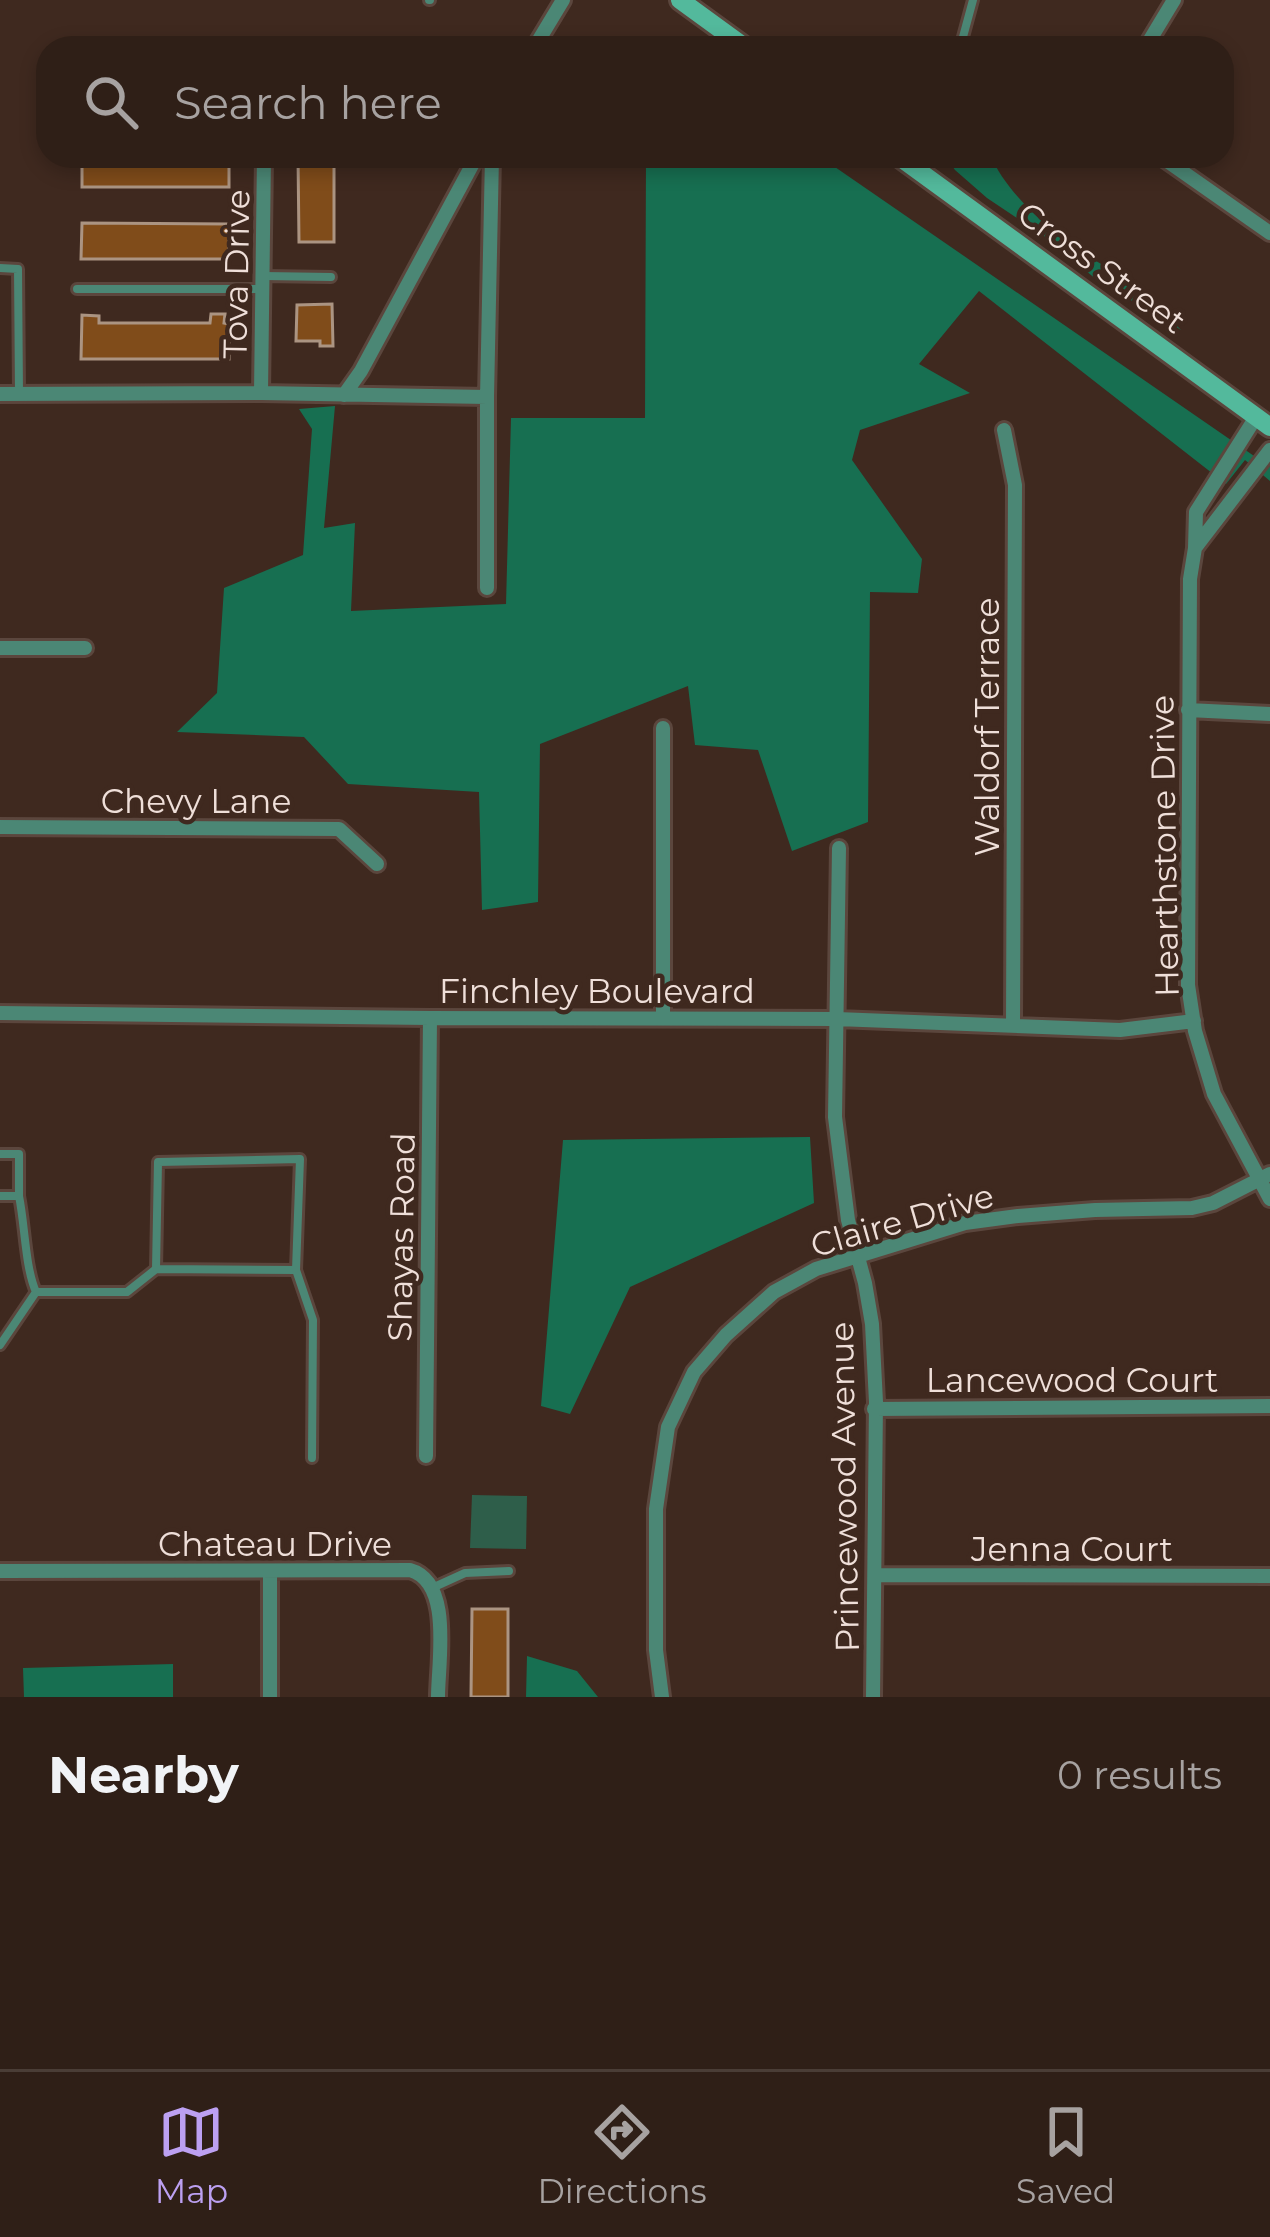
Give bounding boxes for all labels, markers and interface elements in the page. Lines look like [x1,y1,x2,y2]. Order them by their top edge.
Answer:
search box [36,36,1234,168]
icon: search [78,69,144,135]
text: Search here [174,75,442,130]
street label: Tova Drive [215,189,257,359]
street label: Cross Street [1010,193,1194,341]
street label: Waldorf Terrace [967,598,1007,856]
street label: Hearthstone Drive [1141,695,1187,997]
street label: Chevy Lane [101,781,291,821]
street label: Finchley Boulevard [439,971,755,1011]
street label: Shayas Road [379,1132,423,1342]
street label: Claire Drive [806,1175,998,1265]
street label: Princewood Avenue [821,1321,867,1653]
street label: Lancewood Court [926,1360,1218,1400]
street label: Chateau Drive [158,1524,392,1564]
street label: Jenna Court [970,1529,1173,1569]
text: Nearby [48,1744,239,1806]
text: 0 results [1057,1751,1222,1799]
tab: Map [155,2099,228,2211]
tab: Directions [538,2099,707,2211]
tab: Saved [1016,2099,1115,2211]

